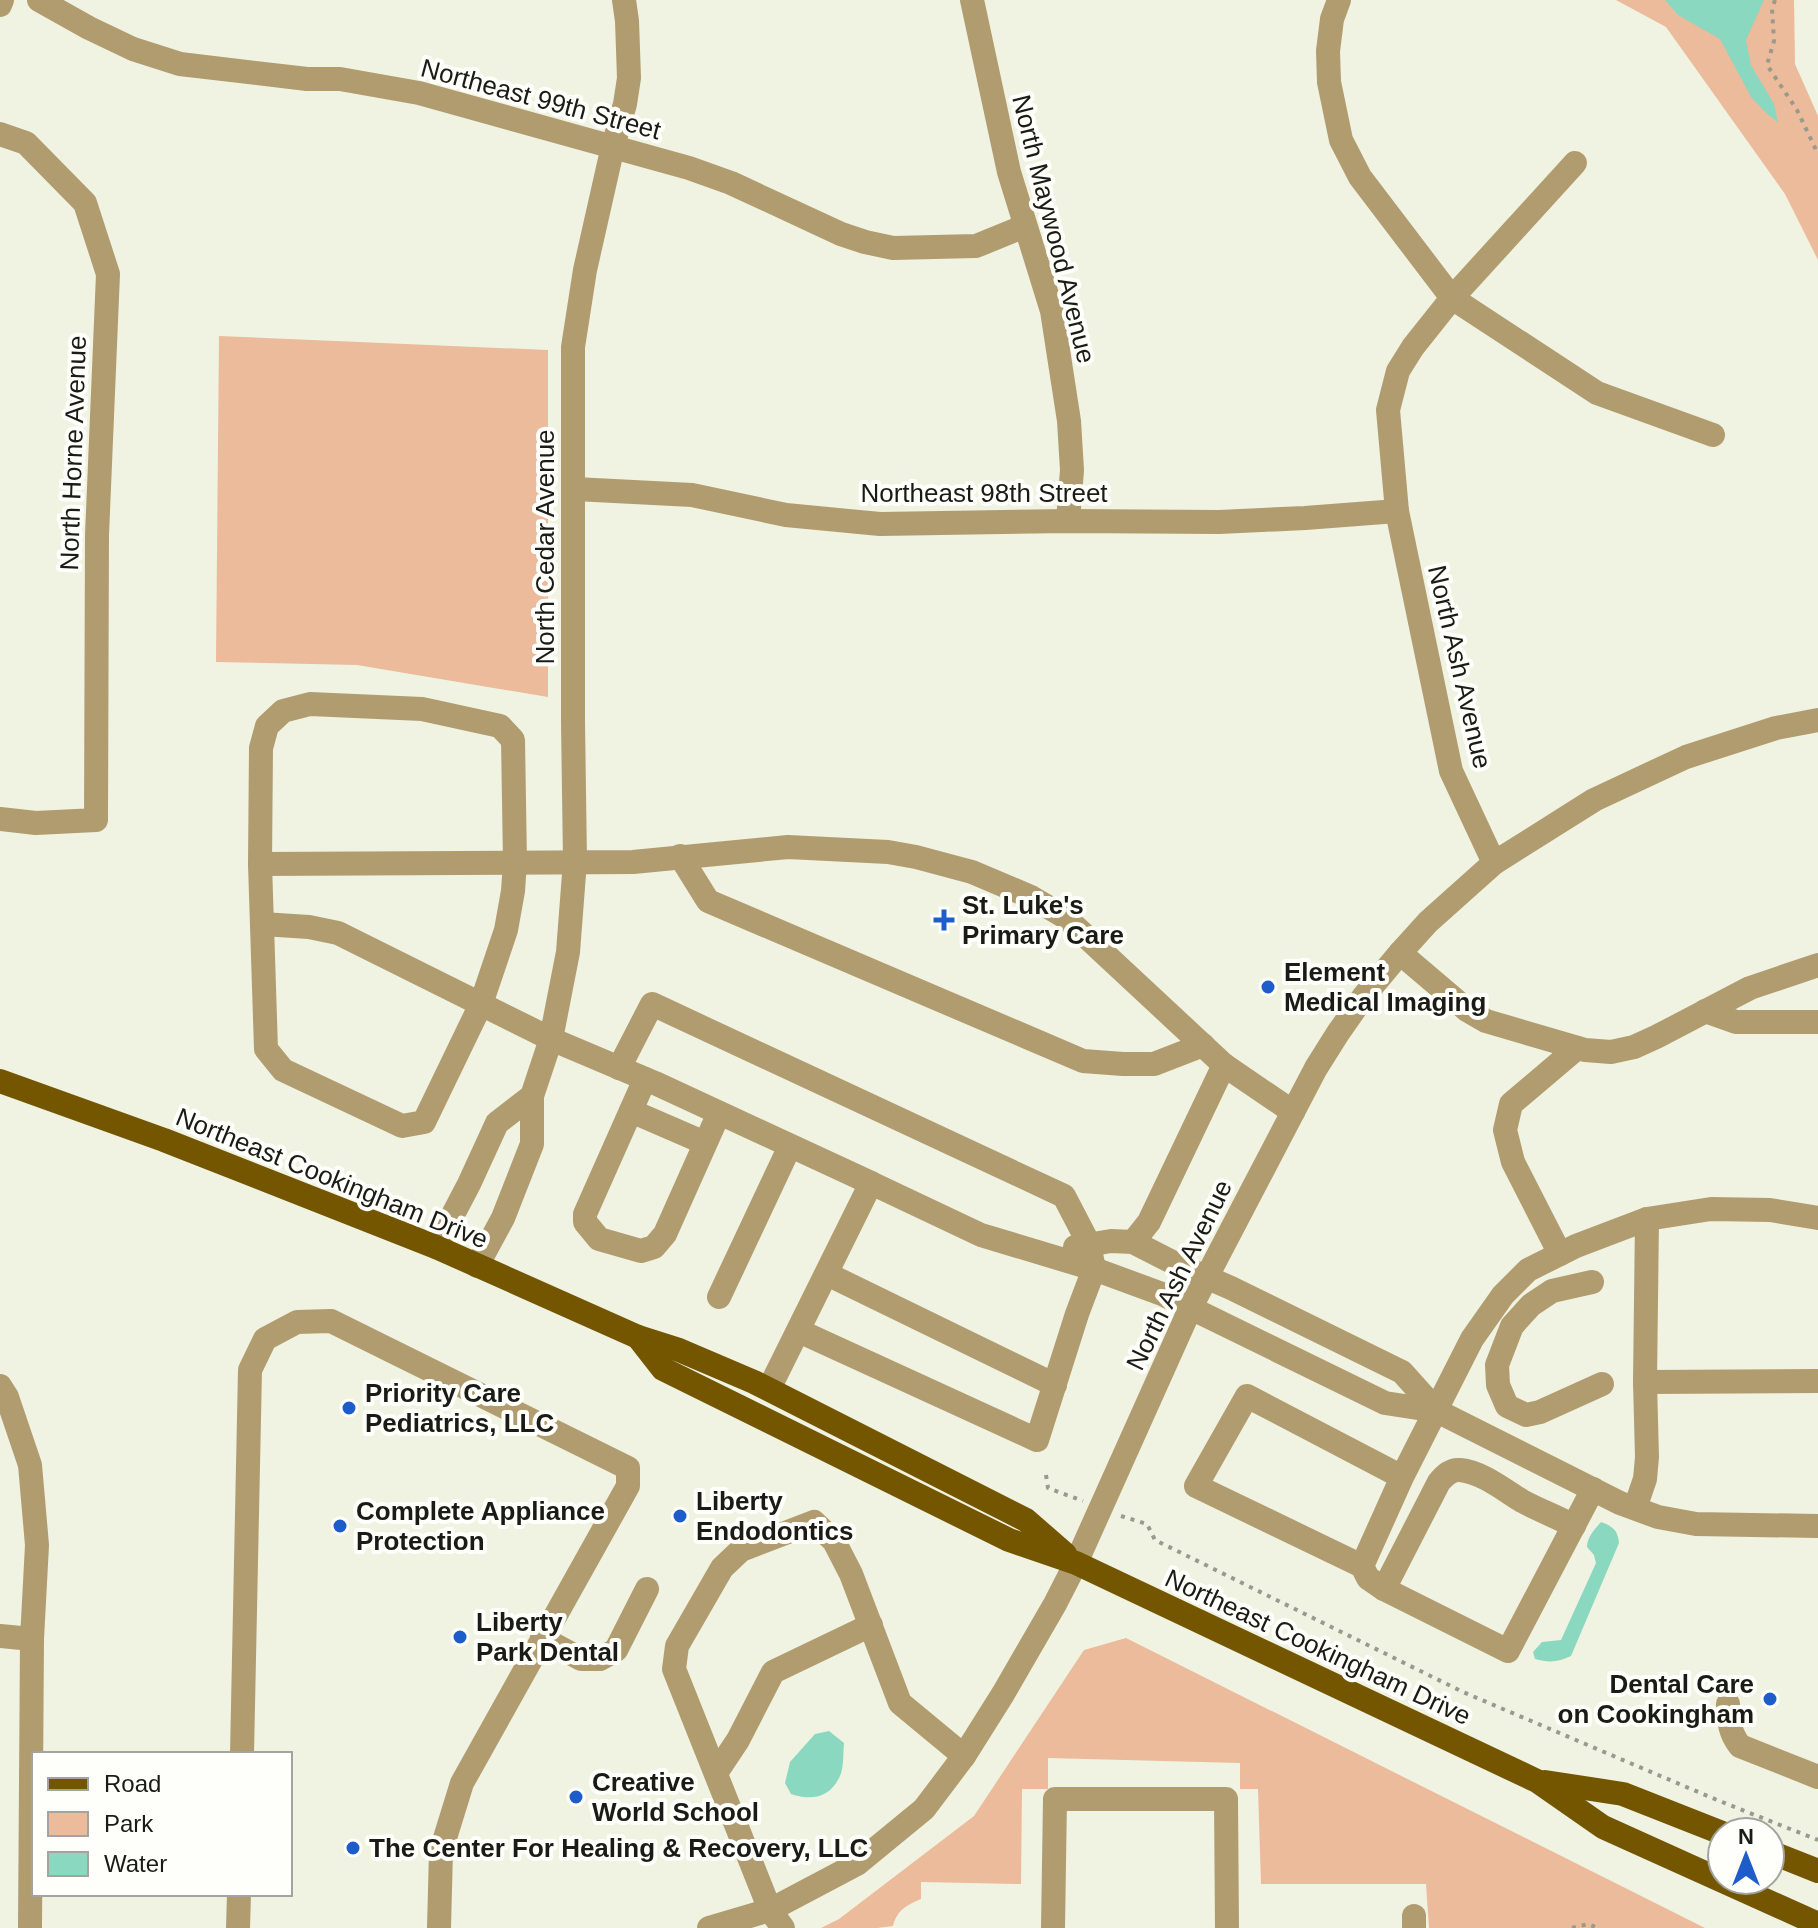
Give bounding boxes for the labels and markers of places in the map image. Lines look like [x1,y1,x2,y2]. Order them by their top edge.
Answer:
place label: St. Luke's Primary Care [962,890,1124,950]
marker: St. Luke's Primary Care [933,909,955,931]
place label: Element Medical Imaging [1284,957,1486,1017]
marker: Element Medical Imaging [1259,978,1277,996]
place label: Priority Care Pediatrics, LLC [365,1378,554,1438]
marker: Priority Care Pediatrics, LLC [340,1399,358,1417]
place label: Liberty Endodontics [696,1486,853,1546]
place label: Complete Appliance Protection [356,1496,605,1556]
marker: Liberty Endodontics [671,1507,689,1525]
marker: Complete Appliance Protection [331,1517,349,1535]
place label: Liberty Park Dental [476,1607,619,1667]
marker: Liberty Park Dental [451,1628,469,1646]
place label: Dental Care on Cookingham [1558,1669,1754,1729]
marker: Dental Care on Cookingham [1761,1690,1779,1708]
place label: Creative World School [592,1767,759,1827]
marker: Creative World School [567,1788,585,1806]
place label: The Center For Healing & Recovery, LLC [369,1833,869,1863]
marker: The Center For Healing & Recovery, LLC [344,1839,362,1857]

